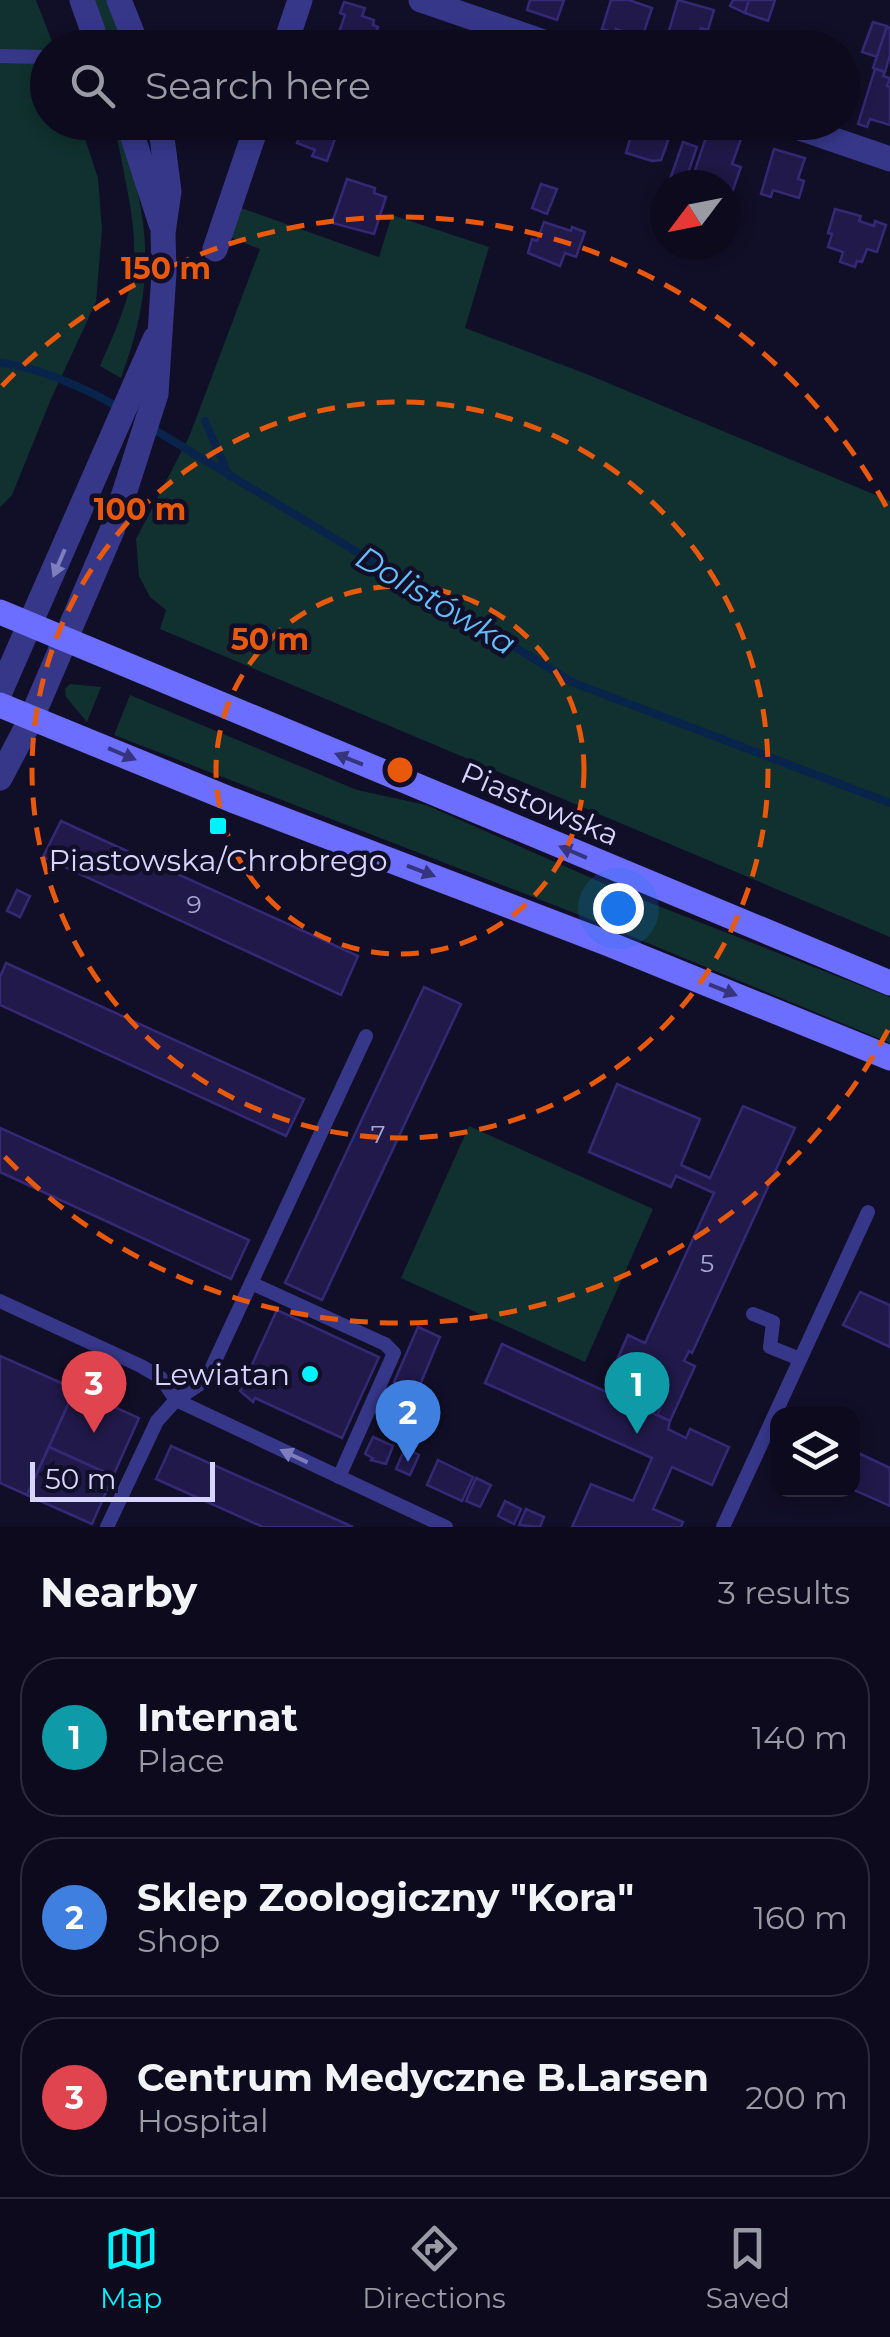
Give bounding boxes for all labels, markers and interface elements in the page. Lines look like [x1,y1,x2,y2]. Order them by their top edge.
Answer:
search box [30,30,860,140]
icon: search [65,58,120,113]
text: Search here [145,62,371,109]
north arrow [650,170,740,260]
text: 150 m [121,250,211,287]
text: 100 m [94,491,186,528]
water label: Dolistówka [349,537,523,663]
one-way arrow [51,548,67,578]
text: 50 m [231,621,309,658]
one-way arrow [107,746,137,762]
one-way arrow [334,751,364,767]
centre of rings [382,752,418,788]
street label: Piastowska [455,754,625,854]
marker: Piastowska/Chrobrego [207,815,229,837]
place label: Piastowska/Chrobrego [48,842,388,879]
one-way arrow [558,844,588,860]
one-way arrow [407,863,437,879]
your location [593,883,644,934]
house number: 9 [186,889,202,919]
one-way arrow [709,983,739,999]
house number: 7 [371,1119,385,1149]
house number: 5 [700,1248,714,1278]
pin: 3 [62,1350,126,1433]
pin: 1 [604,1352,670,1434]
place label: Lewiatan [153,1356,290,1393]
marker: Lewiatan [299,1363,321,1385]
pin: 2 [376,1380,440,1462]
map controls [770,1407,860,1497]
button: layers [770,1407,860,1497]
one-way arrow [279,1447,308,1464]
scale bar [30,1457,215,1502]
text: 50 m [45,1462,116,1496]
text: Nearby [40,1566,197,1618]
text: 3 results [718,1573,850,1612]
text: Internat [137,1694,298,1741]
text: 1 [68,1718,81,1757]
text: 140 m [752,1718,848,1757]
text: Place [137,1741,225,1780]
text: Sklep Zoologiczny "Kora" [137,1874,634,1921]
text: 2 [65,1898,84,1937]
text: 160 m [753,1898,848,1937]
text: Shop [137,1921,220,1960]
text: Centrum Medyczne B.Larsen [137,2054,709,2101]
text: 3 [65,2078,84,2117]
text: 200 m [745,2078,848,2117]
text: Hospital [137,2101,269,2140]
tab: Map [100,2221,162,2315]
tab: Directions [362,2221,506,2315]
tab: Saved [706,2221,790,2315]

